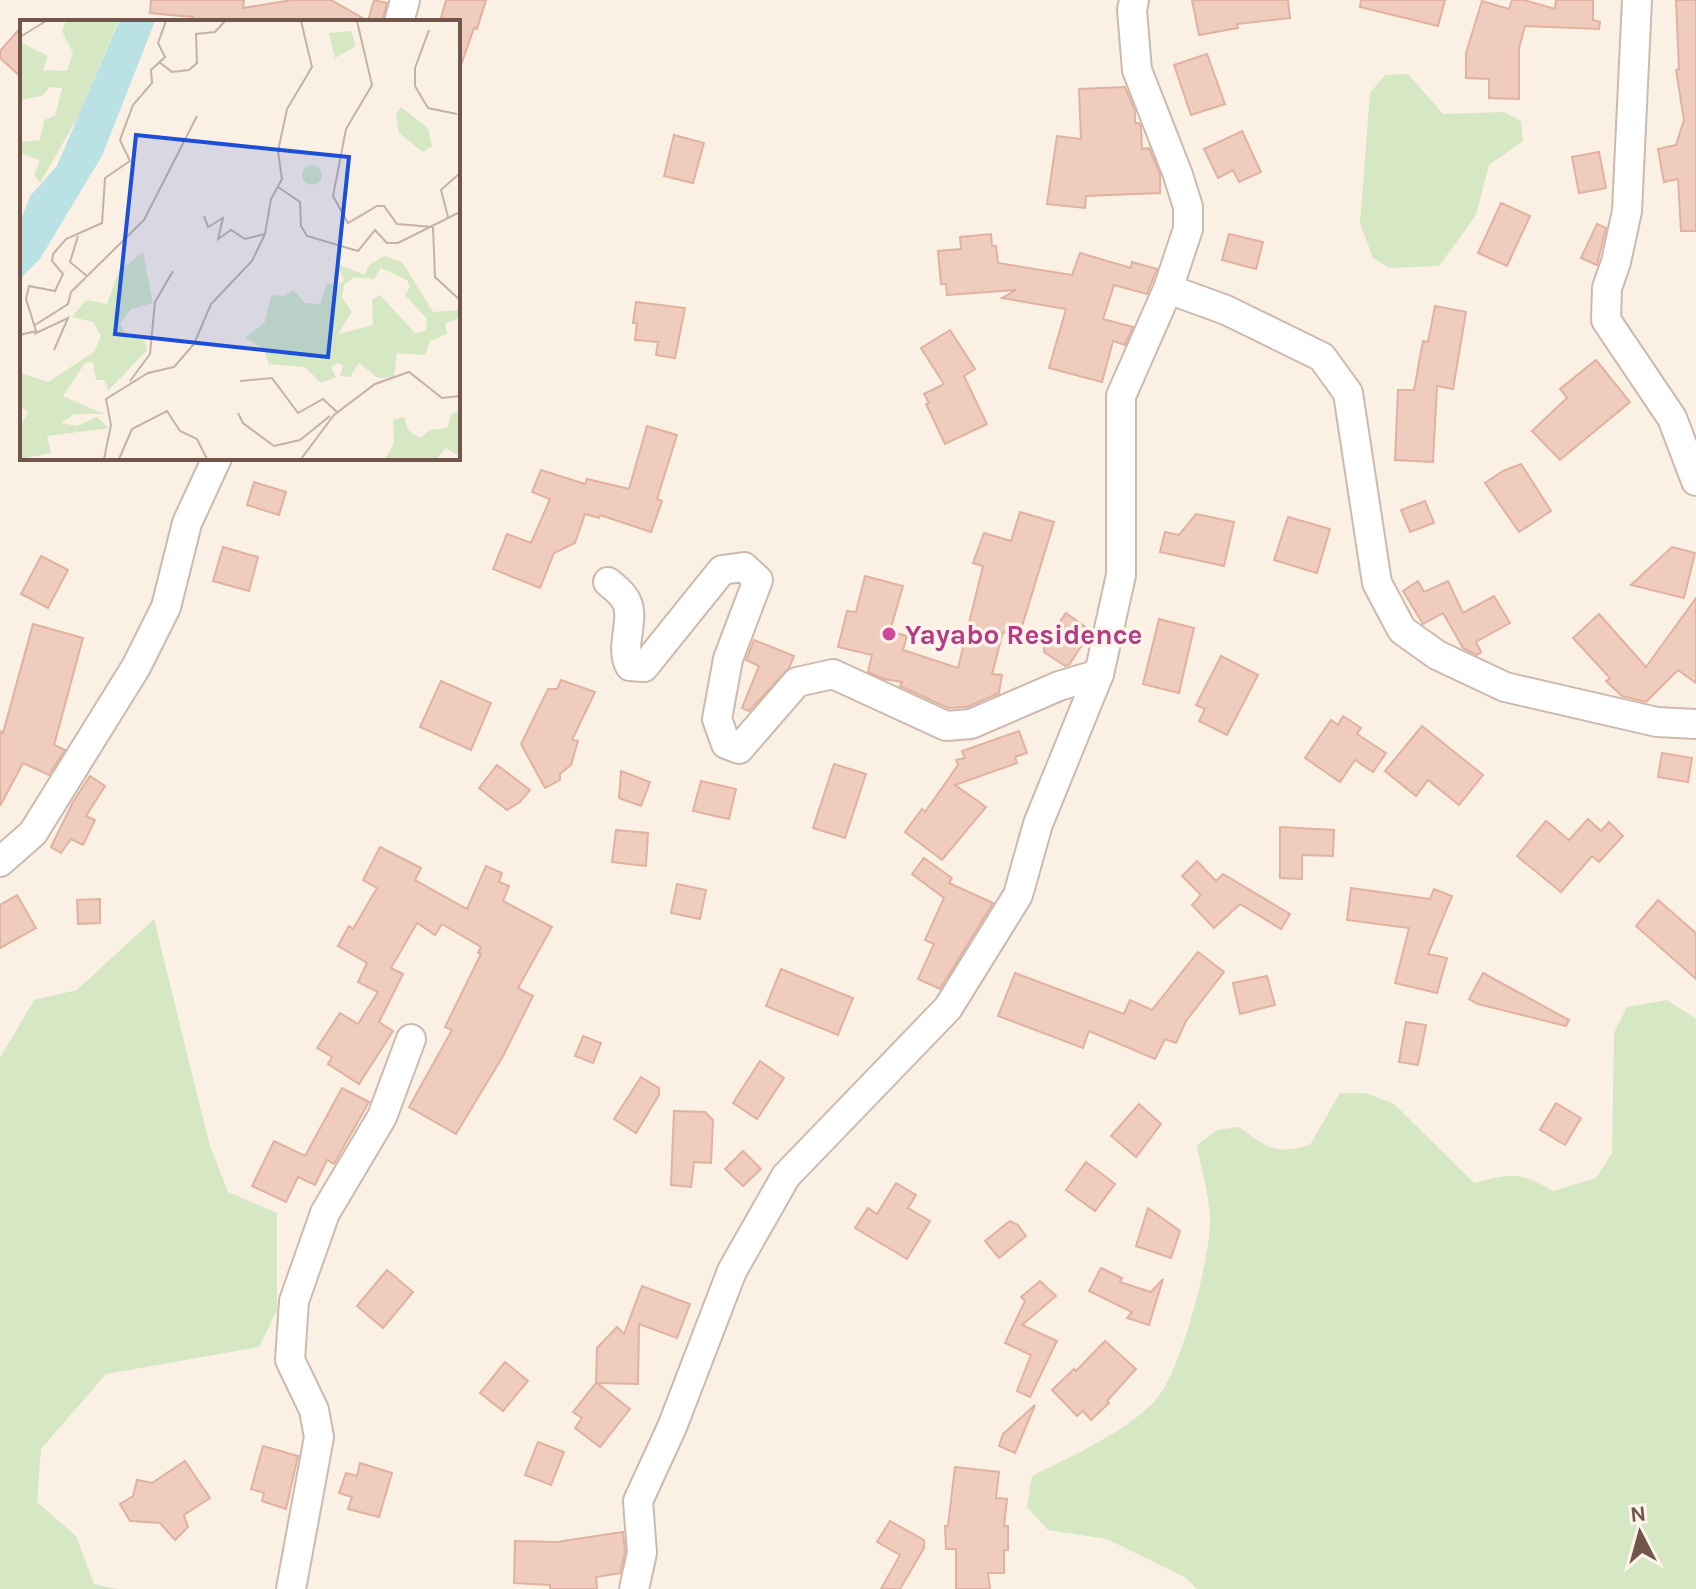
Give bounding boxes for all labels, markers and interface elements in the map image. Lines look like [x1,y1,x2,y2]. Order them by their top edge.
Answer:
inset map [20,20,460,460]
place label: Yayabo Residence [905,618,1142,651]
marker: Yayabo Residence [880,625,898,643]
north arrow [1600,1493,1680,1573]
text: N [1629,1500,1647,1528]

